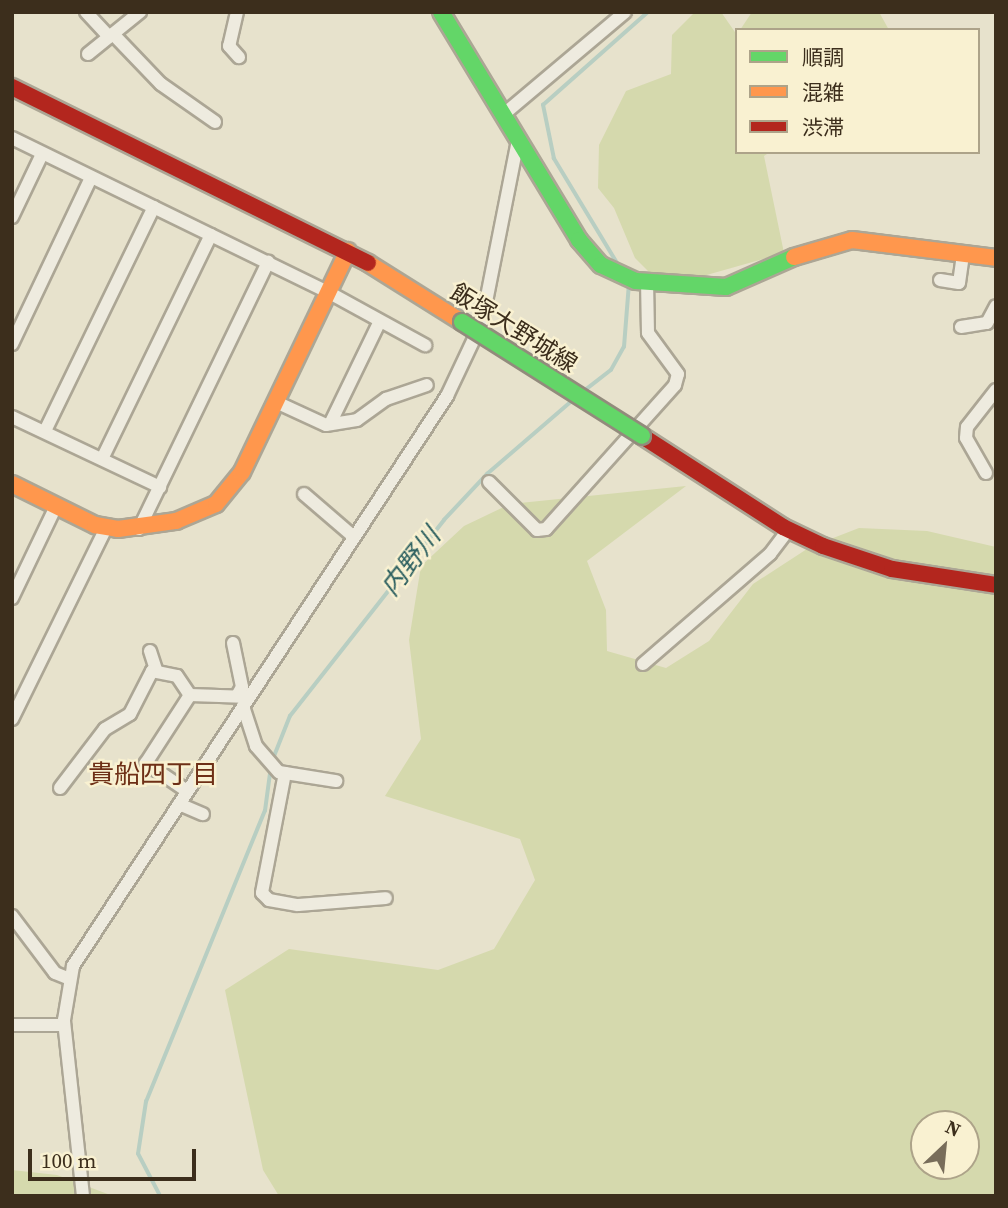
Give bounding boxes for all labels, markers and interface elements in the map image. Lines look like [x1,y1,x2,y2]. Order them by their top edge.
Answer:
legend [735,28,980,154]
text: 順調 [802,43,844,72]
text: 混雑 [802,78,844,107]
text: 渋滞 [802,113,844,142]
street label: 飯塚大野城線 [445,278,583,378]
water label: 内野川 [375,522,447,602]
district label: 貴船四丁目 [88,759,218,791]
north arrow [910,1110,980,1180]
text: N [941,1113,965,1143]
scale bar [32,1134,200,1178]
text: 100 m [41,1146,96,1175]

